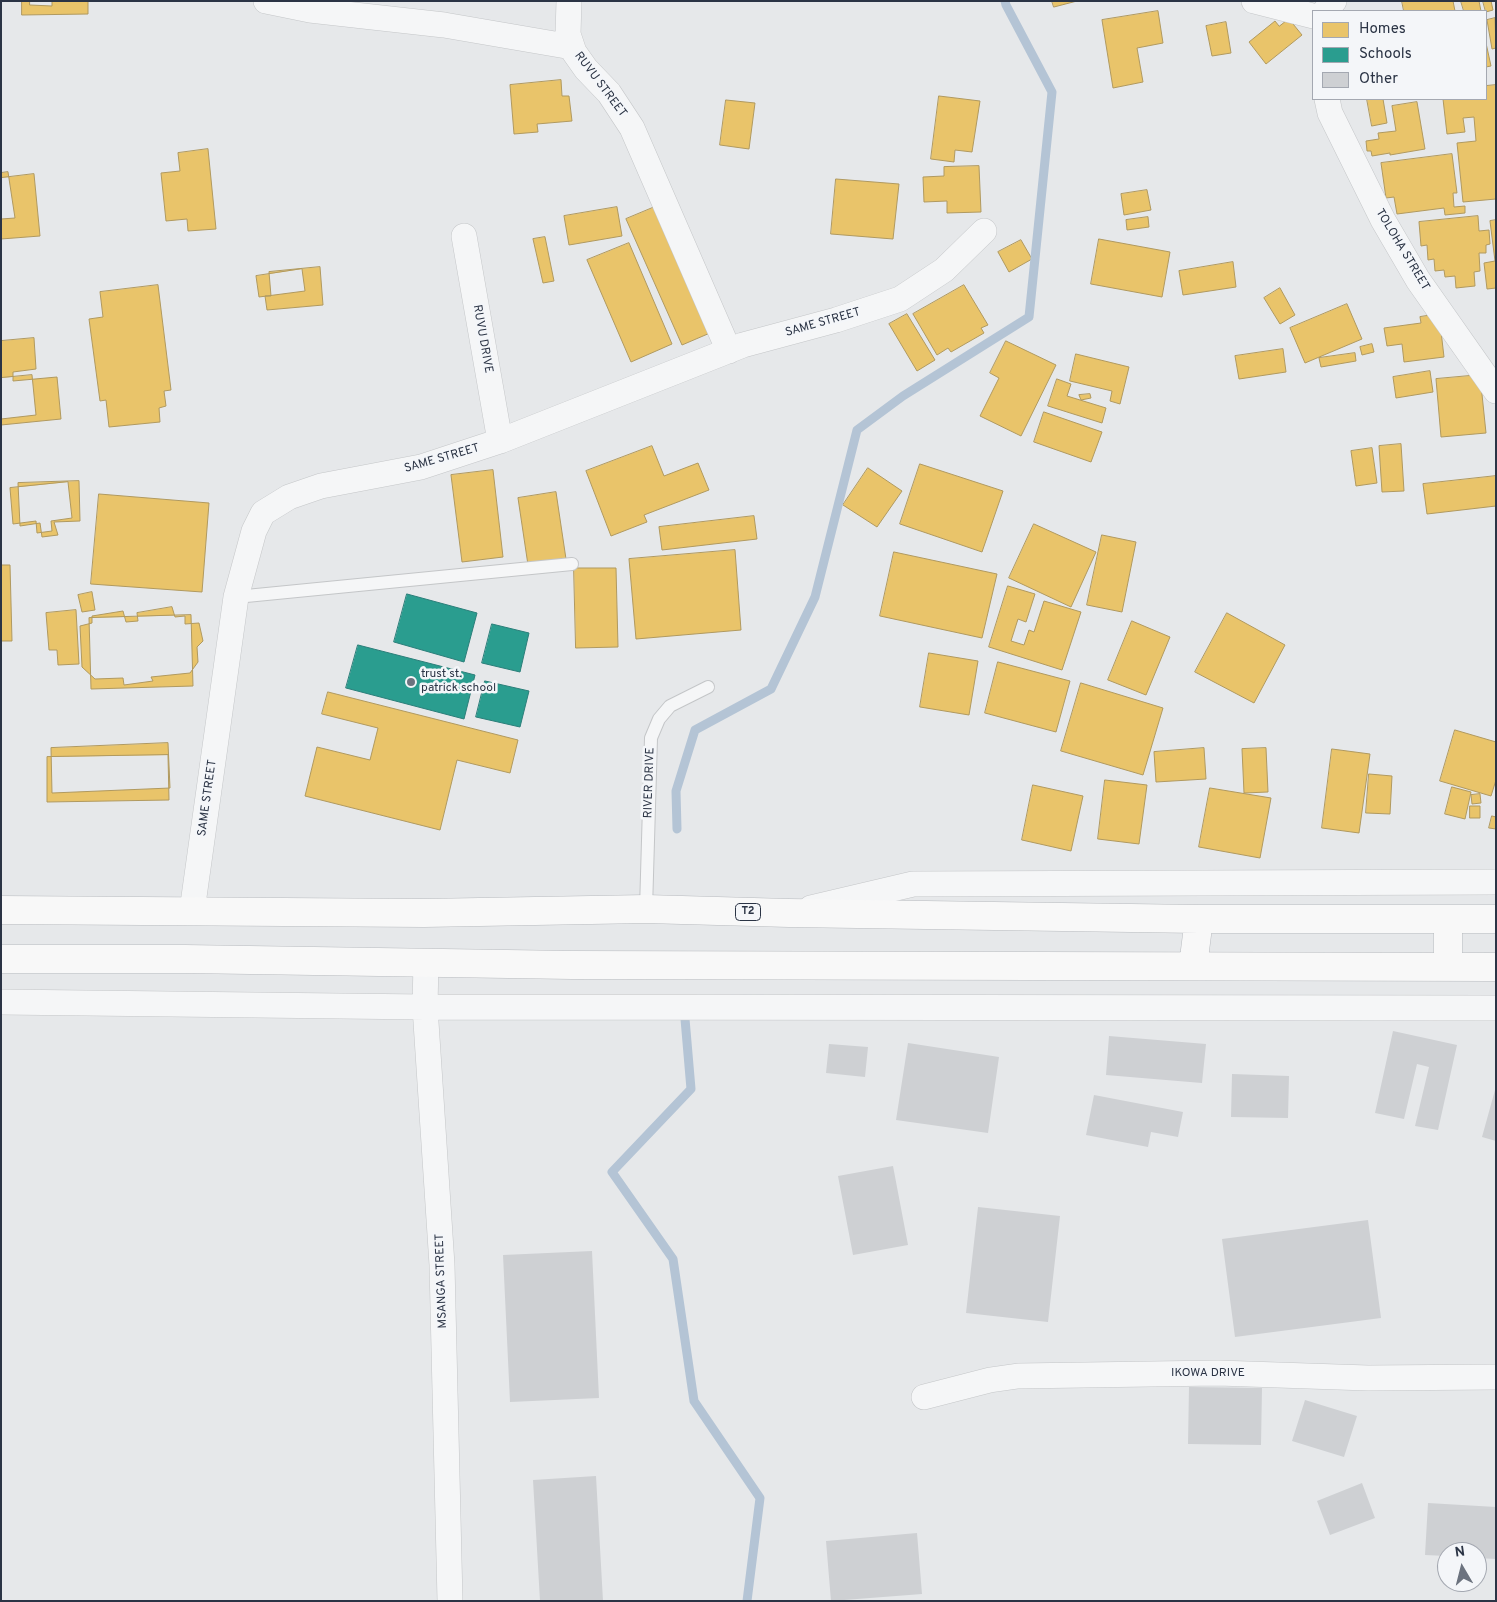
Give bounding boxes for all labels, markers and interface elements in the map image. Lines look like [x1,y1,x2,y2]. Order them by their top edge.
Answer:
legend [1312,10,1487,100]
text: Homes [1359,20,1406,39]
text: Schools [1359,45,1412,64]
street label: RUVU STREET [571,49,629,121]
text: Other [1359,70,1398,89]
street label: TOLOHA STREET [1372,206,1432,294]
street label: RUVU DRIVE [469,304,495,374]
street label: SAME STREET [784,305,862,341]
street label: SAME STREET [403,441,481,477]
place label: trust st. patrick school [421,668,496,696]
marker: trust st. patrick school [405,676,417,688]
street label: RIVER DRIVE [642,747,658,819]
street label: SAME STREET [195,759,221,837]
road number: T2 [736,904,760,920]
street label: MSANGA STREET [433,1233,451,1329]
street label: IKOWA DRIVE [1171,1367,1245,1381]
north arrow [1437,1542,1487,1592]
text: N [1454,1544,1466,1562]

